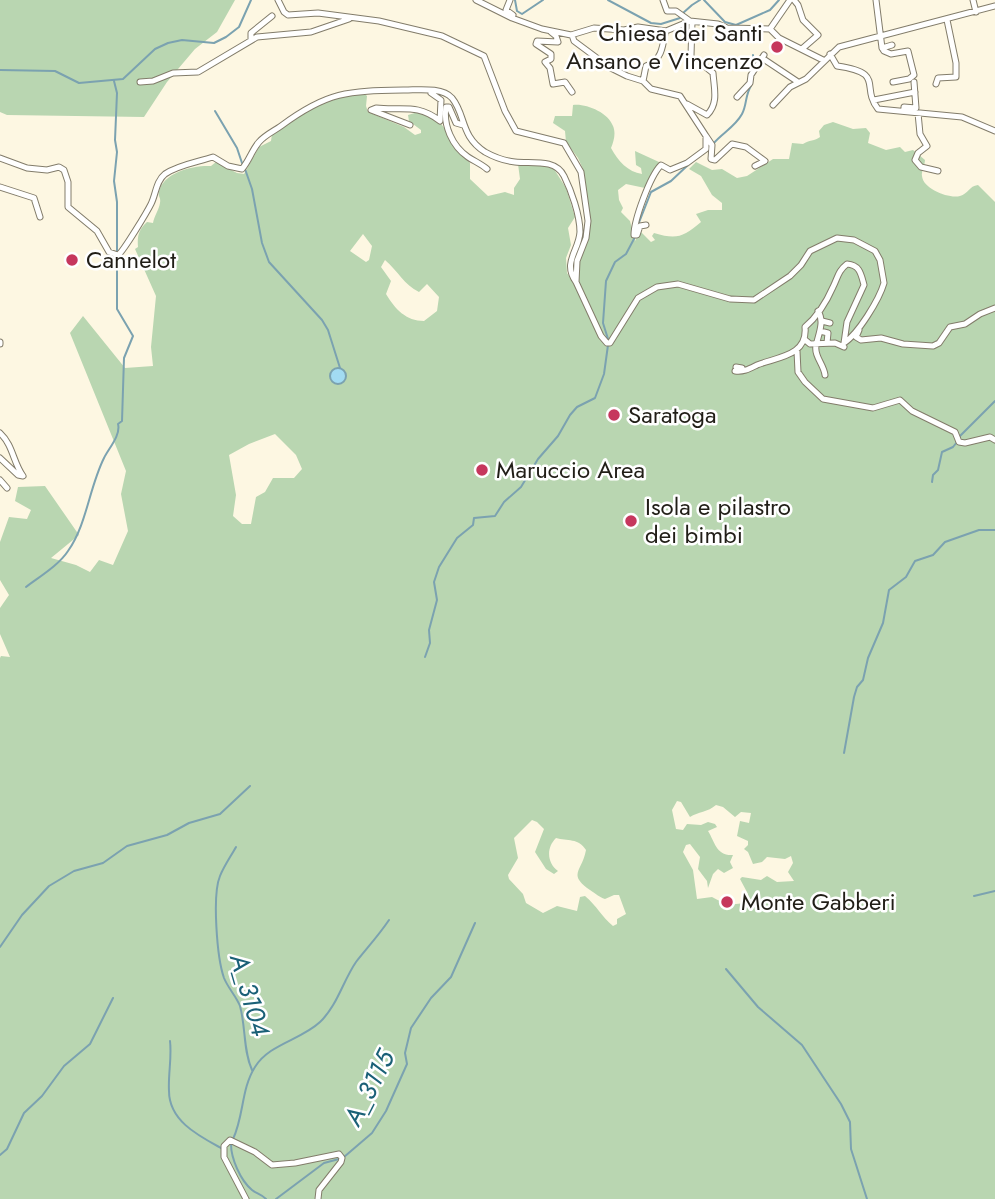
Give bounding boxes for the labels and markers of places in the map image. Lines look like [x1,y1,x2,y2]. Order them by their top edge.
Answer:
place label: Chiesa dei Santi Ansano e Vincenzo [566,15,763,78]
marker: Chiesa dei Santi Ansano e Vincenzo [769,39,785,55]
place label: Cannelot [86,242,176,277]
marker: Cannelot [64,252,80,268]
place label: Saratoga [628,397,717,432]
marker: Saratoga [606,407,622,423]
place label: Maruccio Area [496,452,645,487]
marker: Maruccio Area [474,462,490,478]
place label: Isola e pilastro dei bimbi [645,489,791,552]
marker: Isola e pilastro dei bimbi [623,513,639,529]
place label: Monte Gabberi [741,884,896,919]
marker: Monte Gabberi [719,894,735,910]

